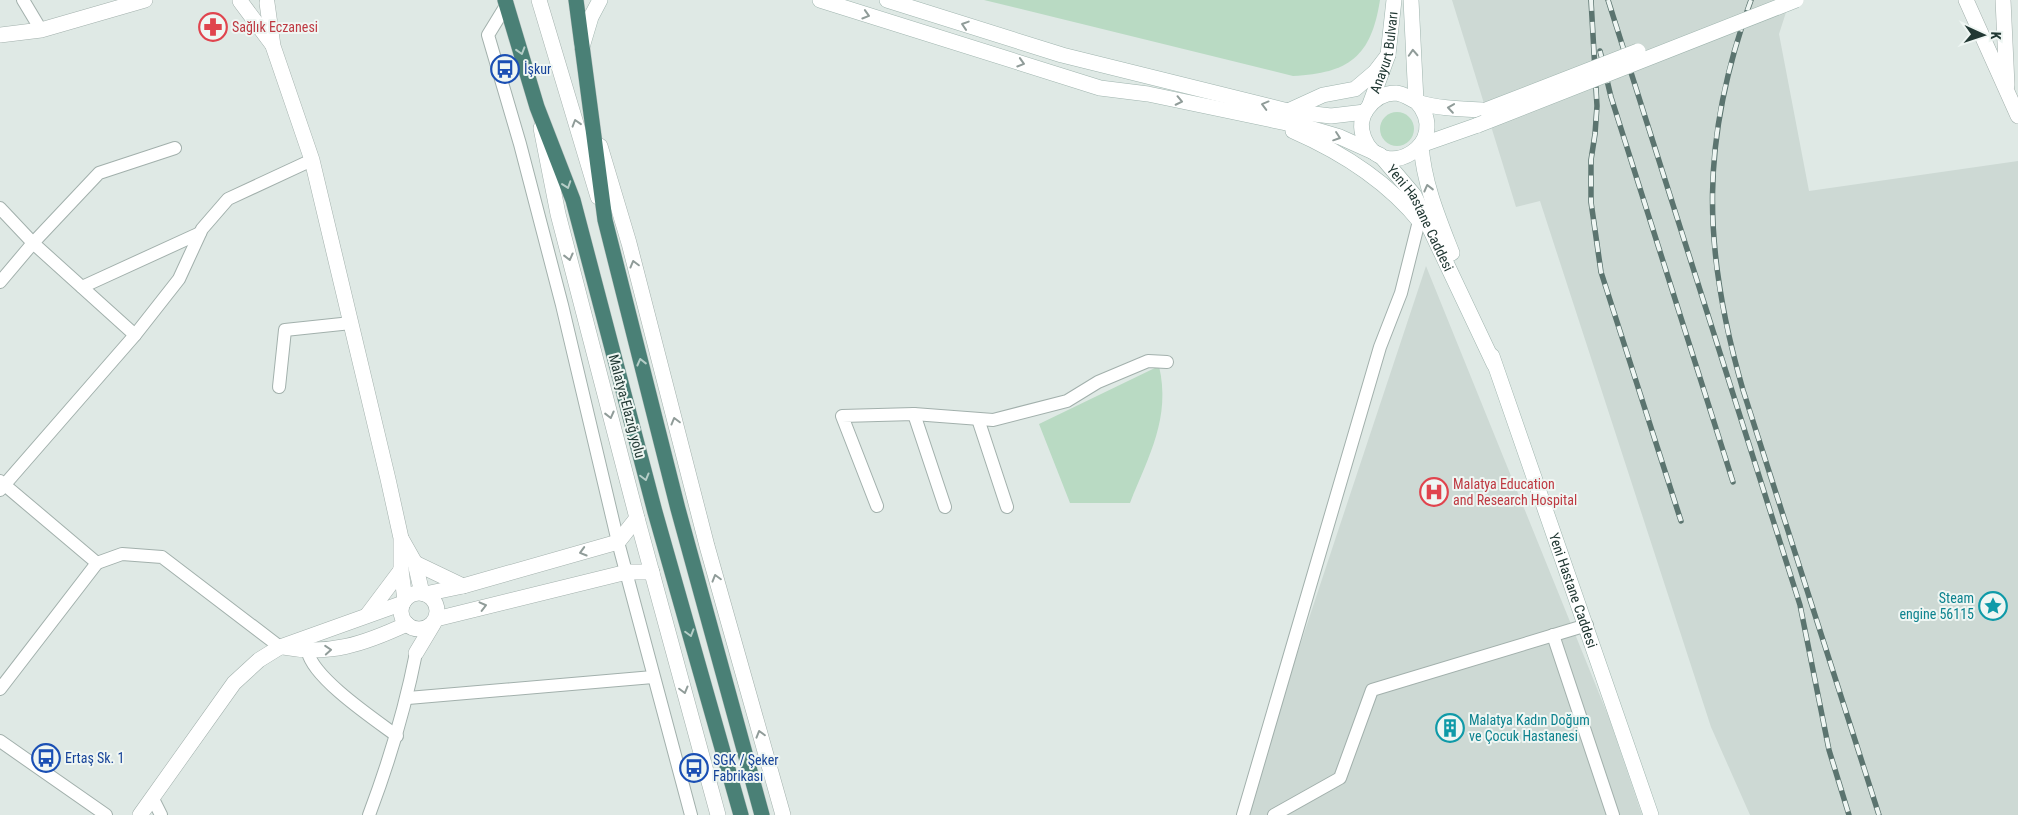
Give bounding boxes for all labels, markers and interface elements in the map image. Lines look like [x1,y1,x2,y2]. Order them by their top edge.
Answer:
one-way arrow [862,9,870,19]
north arrow [1958,10,2008,60]
street label: Anayurt Bulvarı [1367,11,1401,95]
pharmacy icon: Sağlık Eczanesi [198,12,228,42]
place label: Sağlık Eczanesi [232,19,318,35]
one-way arrow [961,21,970,31]
text: K [1988,31,2004,40]
one-way arrow [515,46,525,54]
one-way arrow [1408,48,1419,56]
bus stop icon: İşkur [490,54,520,84]
one-way arrow [1017,58,1025,68]
place label: İşkur [524,61,551,77]
one-way arrow [1174,95,1183,106]
one-way arrow [1261,100,1269,110]
one-way arrow [1446,103,1454,114]
one-way arrow [571,119,581,128]
one-way arrow [1332,131,1341,141]
street label: Yeni Hastane Caddesi [1384,161,1457,274]
one-way arrow [562,180,572,189]
one-way arrow [1423,183,1434,192]
one-way arrow [563,253,574,262]
one-way arrow [629,259,640,268]
street label: Malatya-Elazığ yolu [606,353,648,459]
one-way arrow [636,358,647,367]
one-way arrow [604,410,615,419]
one-way arrow [670,416,681,425]
one-way arrow [640,473,650,481]
place label: Malatya Education and Research Hospital [1453,476,1577,508]
hospital icon: Malatya Education and Research Hospital [1419,477,1449,507]
street label: Yeni Hastane Caddesi [1546,531,1600,650]
one-way arrow [579,546,588,557]
one-way arrow [712,574,722,583]
place label: Steam engine 56115 [1899,590,1974,622]
place icon: Steam engine 56115 [1978,591,2008,621]
one-way arrow [478,601,487,612]
one-way arrow [684,629,694,637]
one-way arrow [325,645,333,656]
one-way arrow [679,685,689,693]
place label: Malatya Kadın Doğum ve Çocuk Hastanesi [1469,712,1590,744]
building icon: Malatya Kadın Doğum ve Çocuk Hastanesi [1435,713,1465,743]
one-way arrow [756,731,766,739]
bus stop icon: Ertaş Sk. 1 [31,743,61,773]
place label: Ertaş Sk. 1 [65,750,124,766]
place label: SGK / Şeker Fabrikası [713,752,779,784]
bus stop icon: SGK / Şeker Fabrikası [679,753,709,783]

